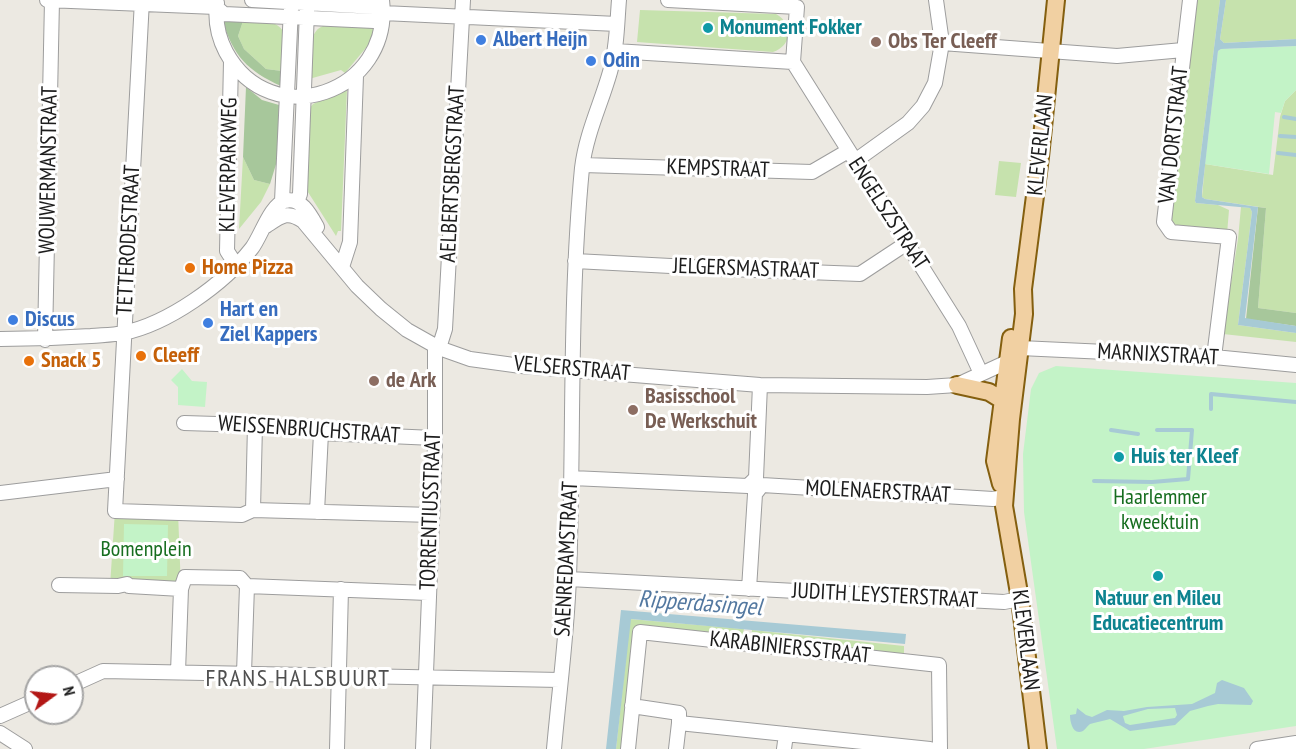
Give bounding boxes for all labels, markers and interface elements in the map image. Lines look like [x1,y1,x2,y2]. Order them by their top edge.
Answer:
place label: Monument Fokker [720,15,862,41]
marker: Monument Fokker [701,21,715,35]
place label: Albert Heijn [493,27,587,53]
place label: Obs Ter Cleeff [888,29,997,55]
marker: Albert Heijn [474,33,488,47]
marker: Obs Ter Cleeff [869,35,883,49]
place label: Odin [603,48,640,74]
marker: Odin [584,54,598,68]
street label: VAN DORTSTRAAT [1154,65,1194,205]
street label: AELBERTSBERGSTRAAT [435,85,471,263]
street label: WOUWERMANSTRAAT [34,86,64,254]
street label: KLEVERLAAN [1023,93,1059,197]
street label: KLEVERPARKWEG [215,97,243,233]
street label: ENGELSZSTRAAT [842,153,934,275]
street label: KEMPSTRAAT [666,154,770,184]
street label: TETTERODESTRAAT [112,164,146,316]
street label: JELGERSMASTRAAT [673,253,819,285]
place label: Home Pizza [202,255,293,281]
marker: Home Pizza [183,261,197,275]
place label: Hart en Ziel Kappers [220,297,317,348]
place label: Discus [25,307,75,333]
marker: Discus [6,313,20,327]
marker: Hart en Ziel Kappers [201,316,215,330]
street label: MARNIXSTRAAT [1097,339,1219,371]
place label: Cleeff [153,343,199,369]
place label: Snack 5 [41,348,101,374]
marker: Cleeff [134,349,148,363]
street label: VELSERSTRAAT [513,351,631,387]
marker: Snack 5 [22,354,36,368]
place label: de Ark [386,368,436,394]
marker: de Ark [367,374,381,388]
place label: Basisschool De Werkschuit [645,384,757,436]
marker: Basisschool De Werkschuit [626,403,640,417]
street label: WEISSENBRUCHSTRAAT [217,410,401,450]
street label: TORRENTIUSSTRAAT [415,432,447,590]
place label: Huis ter Kleef [1131,444,1238,470]
marker: Huis ter Kleef [1112,450,1126,464]
street label: MOLENAERSTRAAT [805,475,951,509]
street label: SAENREDAMSTRAAT [550,481,584,637]
park label: Haarlemmer kweektuin [1113,485,1207,536]
park label: Bomenplein [100,537,192,563]
marker: Natuur en Mileu Educatiecentrum [1151,569,1165,583]
street label: JUDITH LEYSTERSTRAAT [791,578,979,614]
water label: Ripperdasingel [637,585,763,623]
place label: Natuur en Mileu Educatiecentrum [1093,586,1223,638]
street label: KLEVERLAAN [1006,588,1044,692]
street label: KARABINIERSSTRAAT [708,626,872,670]
north arrow [24,665,84,725]
district label: FRANS HALSBUURT [206,665,390,693]
text: N [59,684,80,698]

